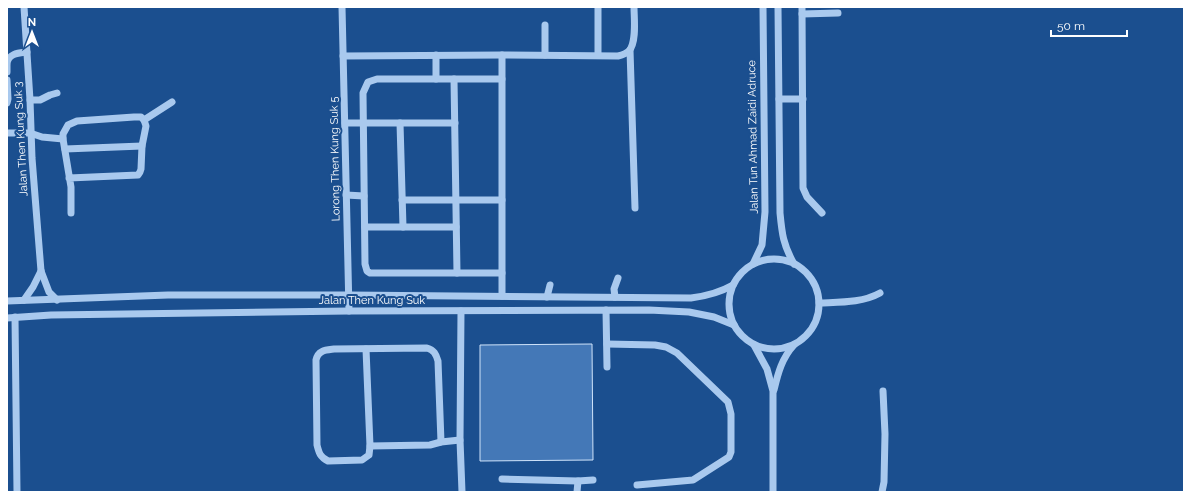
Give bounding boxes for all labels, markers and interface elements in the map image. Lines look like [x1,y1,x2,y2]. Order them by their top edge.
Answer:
north arrow [12,12,52,52]
scale bar [1051,12,1127,38]
text: N [28,16,36,29]
text: 50 m [1057,19,1085,33]
street label: Jalan Tun Ahmad Zaidi Adruce [745,59,761,214]
street label: Jalan Then Kung Suk 3 [11,81,31,197]
street label: Lorong Then Kung Suk 5 [327,96,343,222]
street label: Jalan Then Kung Suk [319,294,425,307]

